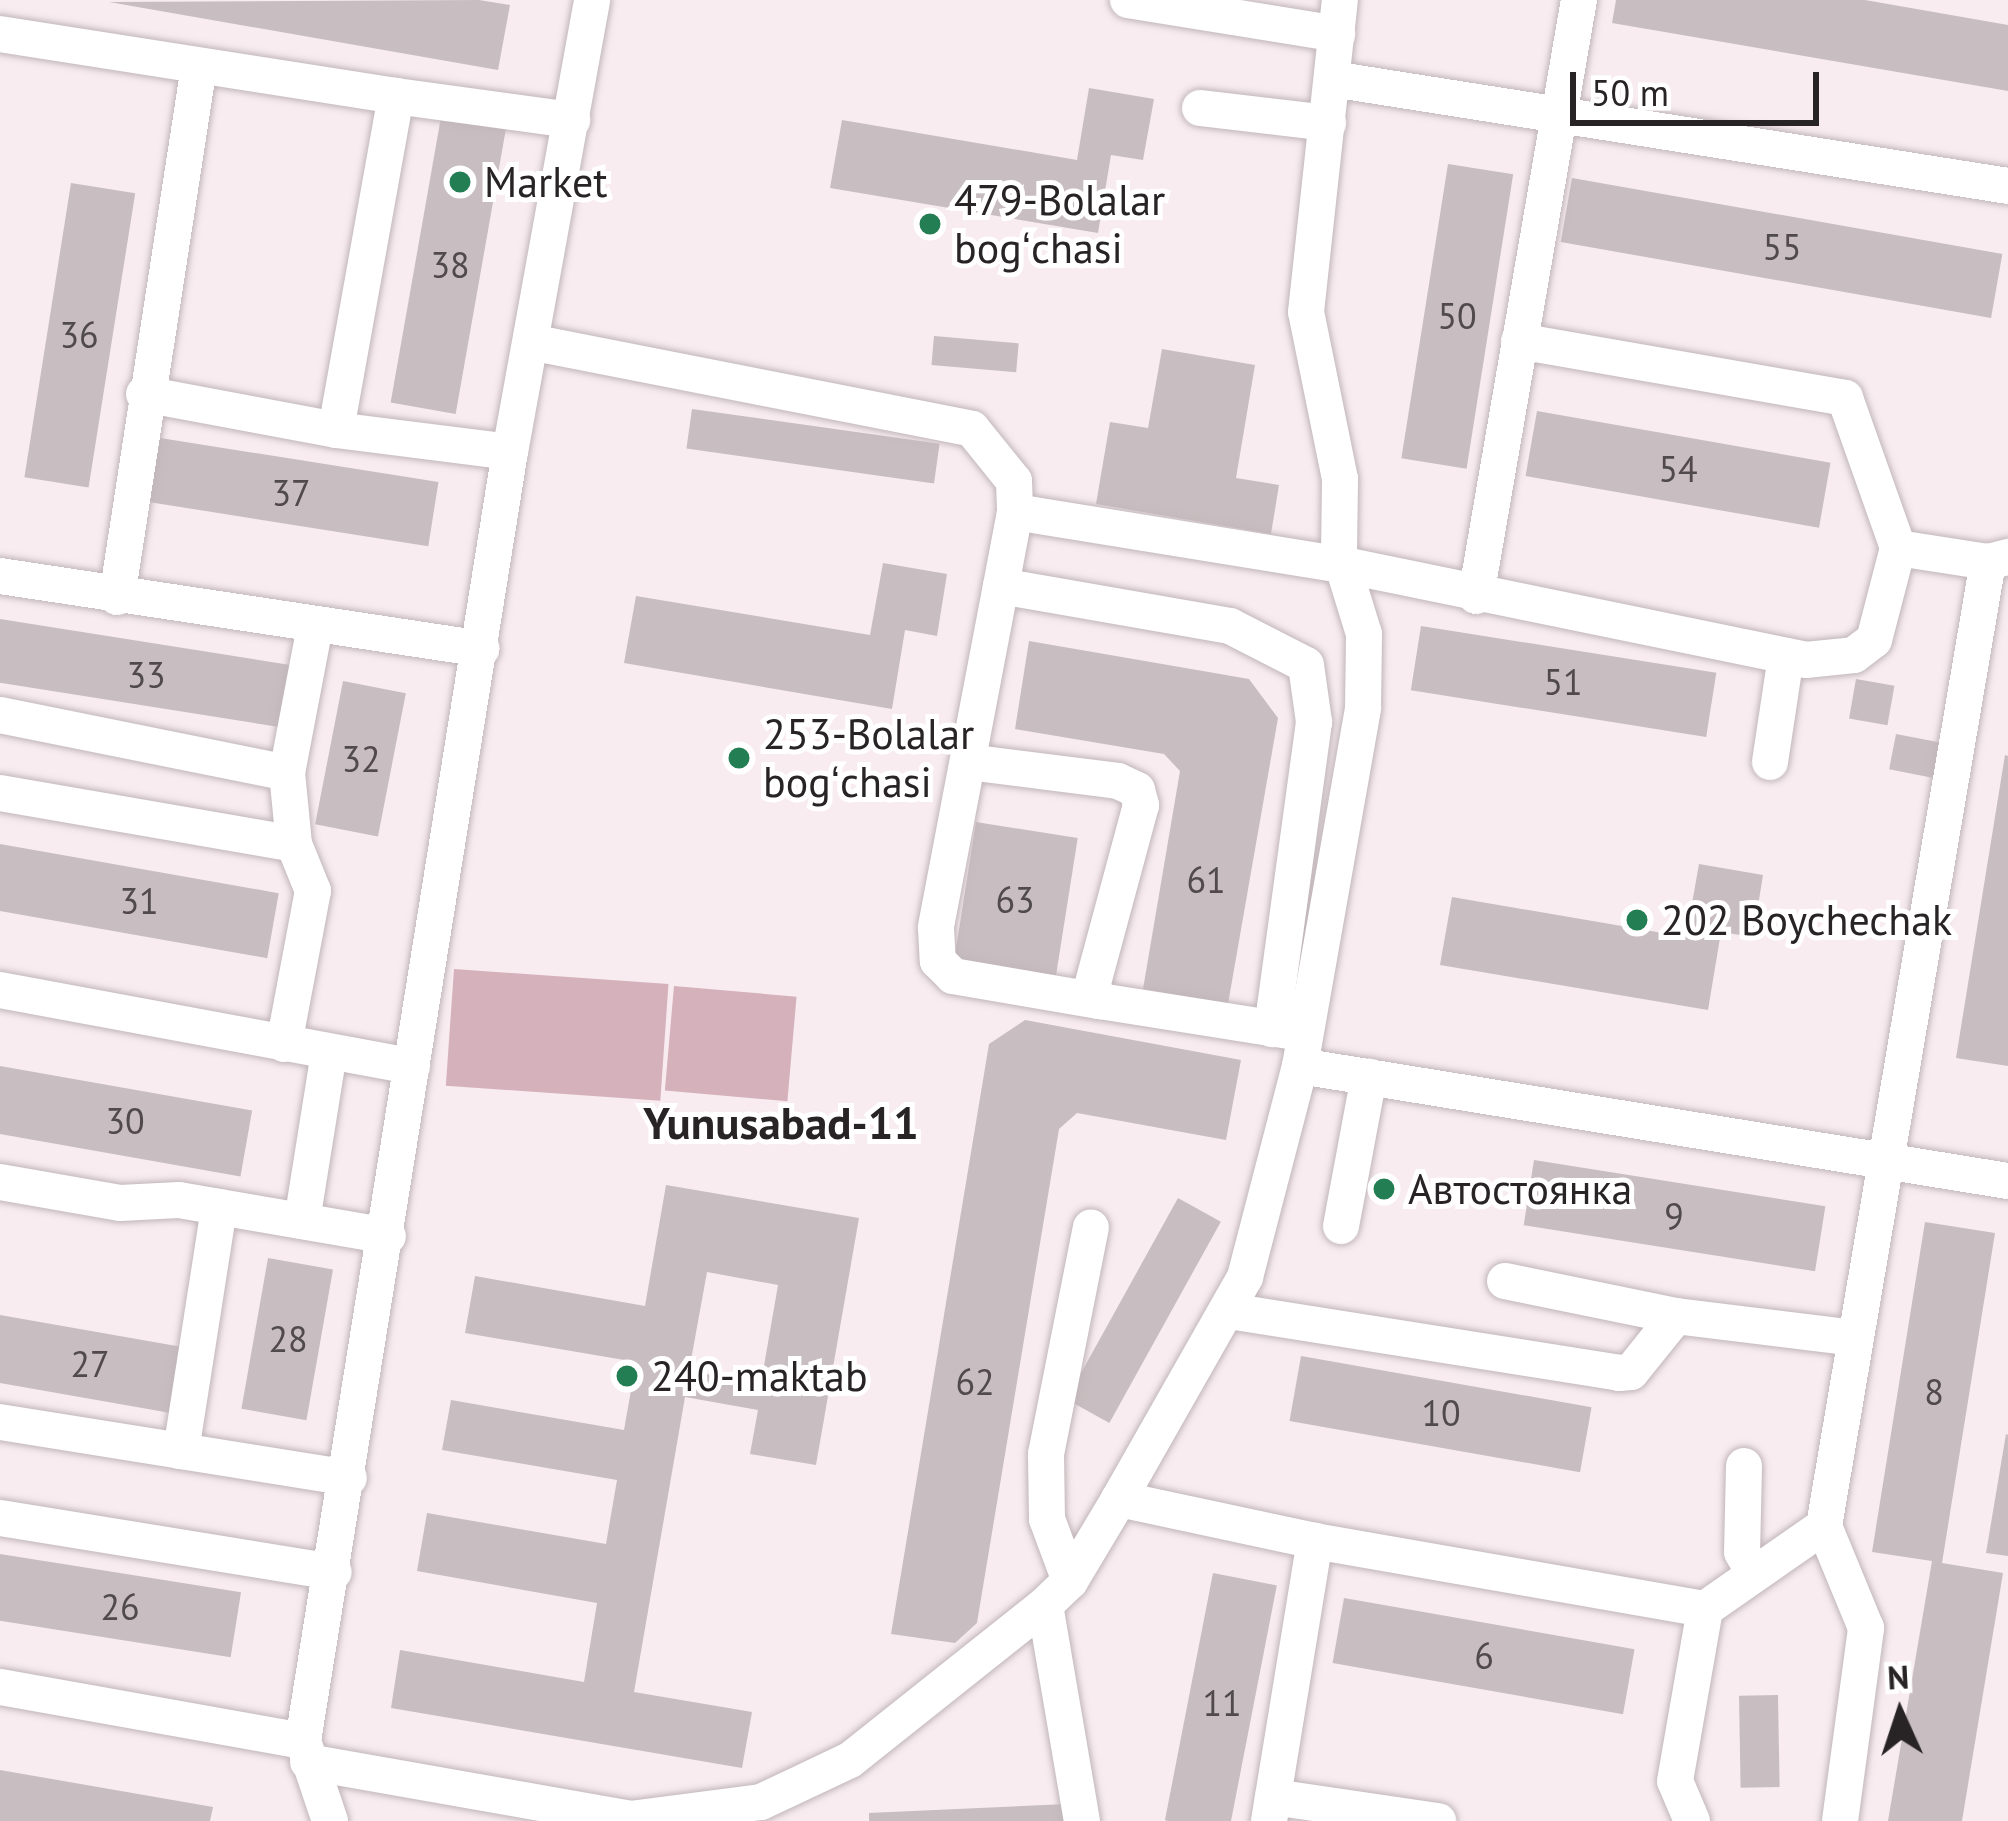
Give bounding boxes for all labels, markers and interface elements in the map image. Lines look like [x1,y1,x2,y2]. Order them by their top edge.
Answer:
scale bar [1576,48,1825,122]
text: 50 m [1591,69,1669,116]
place label: Market [484,157,608,207]
marker: Market [447,169,473,195]
place label: 479-Bolalar bogʻchasi [954,175,1165,274]
marker: 479-Bolalar bogʻchasi [917,211,943,237]
house number: 55 [1762,225,1802,269]
house number: 38 [430,243,470,287]
house number: 50 [1437,294,1477,338]
house number: 36 [59,313,99,357]
house number: 54 [1658,447,1698,491]
house number: 37 [271,471,311,515]
house number: 33 [126,653,166,697]
house number: 51 [1543,660,1583,704]
place label: 253-Bolalar bogʻchasi [763,709,974,807]
house number: 32 [341,737,381,781]
marker: 253-Bolalar bogʻchasi [726,745,752,771]
house number: 61 [1186,858,1226,902]
house number: 63 [995,878,1035,922]
house number: 31 [119,879,159,923]
place label: 202 Boychechak [1661,895,1952,945]
marker: 202 Boychechak [1624,907,1650,933]
district label: Yunusabad-11 [643,1096,919,1150]
house number: 30 [105,1099,145,1143]
place label: Автостоянка [1408,1164,1632,1214]
marker: Автостоянка [1371,1176,1397,1202]
house number: 9 [1664,1194,1684,1238]
house number: 28 [268,1317,308,1361]
house number: 27 [70,1342,110,1386]
place label: 240-maktab [651,1351,868,1401]
house number: 62 [955,1360,995,1404]
marker: 240-maktab [614,1363,640,1389]
house number: 8 [1924,1370,1944,1414]
house number: 10 [1421,1391,1461,1435]
house number: 26 [100,1585,140,1629]
house number: 6 [1474,1634,1494,1678]
north arrow [1840,1653,1960,1773]
text: N [1886,1655,1910,1699]
house number: 11 [1202,1681,1242,1725]

